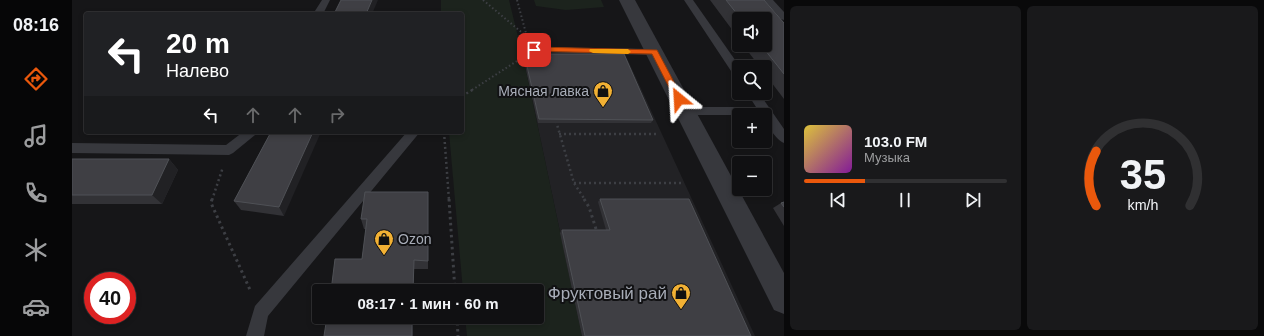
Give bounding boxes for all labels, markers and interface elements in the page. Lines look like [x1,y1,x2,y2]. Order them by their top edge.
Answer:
map controls [732,12,772,196]
button: sound [732,12,772,52]
text: 08:16 [13,15,59,35]
icon: left [100,28,152,80]
text: 20 m [166,28,230,59]
pin [517,33,551,67]
icon: arrive [523,39,545,61]
button: search [732,60,772,100]
text: Налево [166,61,229,81]
icon: directions [22,65,50,93]
position arrow [658,78,700,120]
shop icon: Мясная лавка [592,80,614,108]
place label: Мясная лавка [498,83,589,99]
icon: left [200,104,222,126]
icon: ahead [242,104,264,126]
icon: ahead [284,104,306,126]
icon: right [326,104,348,126]
button: + [732,108,772,148]
icon: music [22,122,50,150]
text: 103.0 FM [864,133,927,150]
text: Музыка [864,150,910,165]
text: 35 [1119,151,1166,198]
button: − [732,156,772,196]
icon: phone [22,179,50,207]
icon: previous [827,189,849,211]
icon: pause [894,189,916,211]
icon: next [962,189,984,211]
text: km/h [1127,197,1158,213]
shop icon: Ozon [373,228,395,256]
place label: Ozon [398,231,431,247]
icon: climate [22,236,50,264]
speed limit sign: 40 [84,272,136,324]
shop icon: Фруктовый рай [670,282,692,310]
place label: Фруктовый рай [548,284,667,303]
icon: car [22,293,50,321]
text: 08:17 · 1 мин · 60 m [357,295,499,312]

